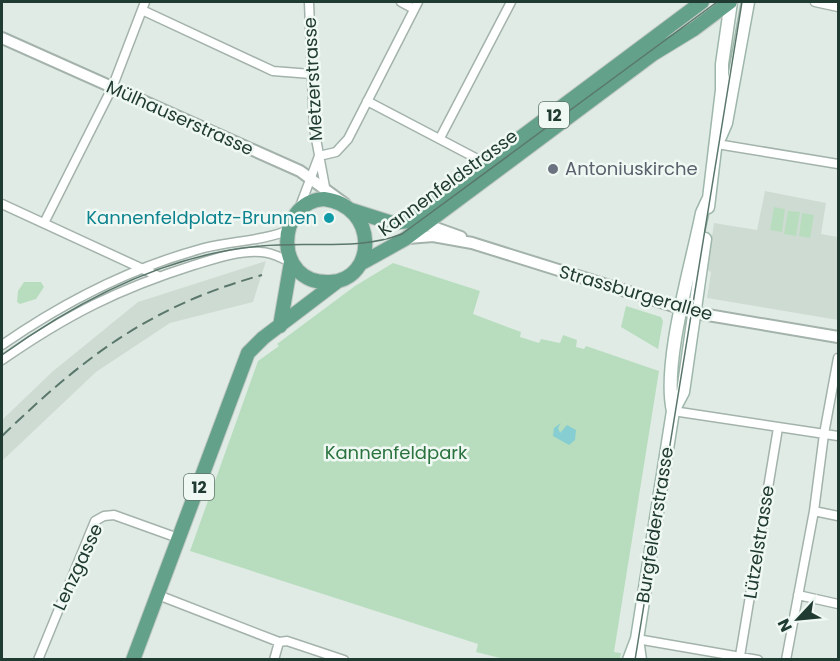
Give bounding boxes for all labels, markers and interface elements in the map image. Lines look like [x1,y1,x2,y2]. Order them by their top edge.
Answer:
street label: Metzerstrasse [297,16,328,142]
street label: Mülhauserstrasse [103,74,258,161]
road number: 12 [539,102,569,128]
street label: Kannenfeldstrasse [373,123,523,242]
place label: Antoniuskirche [565,156,698,181]
marker: Antoniuskirche [546,162,560,176]
place label: Kannenfeldplatz-Brunnen [86,205,317,230]
marker: Kannenfeldplatz-Brunnen [322,211,336,225]
street label: Strassburgerallee [556,259,716,326]
park label: Kannenfeldpark [325,440,468,465]
street label: Burgfelderstrasse [630,445,679,605]
road number: 12 [184,474,214,500]
street label: Lützelstrasse [737,483,780,600]
street label: Lenzgasse [47,519,109,614]
north arrow [768,589,828,649]
text: N [772,615,798,636]

